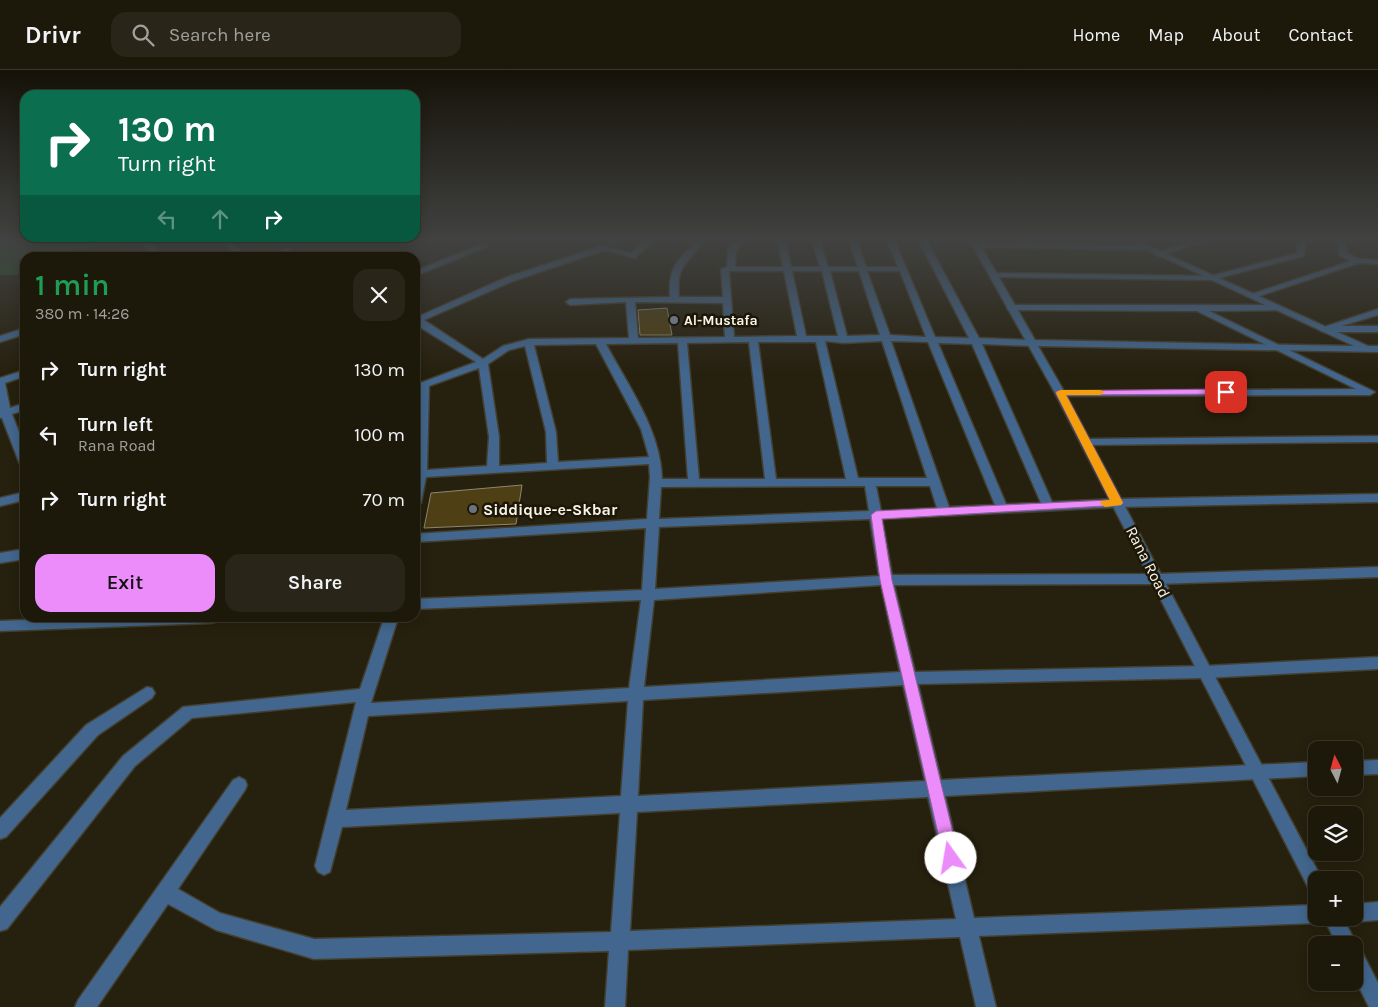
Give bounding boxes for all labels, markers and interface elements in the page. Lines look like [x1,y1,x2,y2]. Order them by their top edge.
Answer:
search box [111,12,461,57]
text: Drivr [25,21,81,49]
icon: search [129,21,157,49]
text: Search here [169,24,271,46]
text: Home [1072,24,1120,46]
text: Map [1148,24,1184,46]
text: About [1212,24,1261,46]
text: Contact [1289,24,1353,46]
text: 130 m [118,109,216,150]
icon: right [35,110,100,175]
text: Turn right [118,151,216,177]
icon: left [153,205,181,233]
icon: ahead [206,205,234,233]
icon: right [259,205,287,233]
text: 1 min [35,267,109,303]
button: close [353,269,405,321]
text: 380 m · 14:26 [35,304,129,323]
place label: Al-Mustafa [684,312,758,329]
marker: Al-Mustafa [668,314,680,326]
icon: right [35,356,63,384]
text: Turn right [78,359,167,381]
text: 130 m [354,359,405,381]
pin [1205,371,1247,413]
icon: arrive [1212,378,1240,406]
text: Turn left [78,414,153,436]
icon: left [35,421,63,449]
text: 100 m [354,424,405,446]
text: Rana Road [78,436,156,455]
icon: right [35,486,63,514]
text: Turn right [78,489,167,511]
text: 70 m [363,489,405,511]
place label: Siddique-e-Skbar [483,500,618,519]
marker: Siddique-e-Skbar [467,503,479,515]
street label: Rana Road [1122,523,1174,601]
button: Exit [35,554,215,612]
button: Share [225,554,405,612]
north arrow [1308,741,1362,796]
map controls [1308,741,1363,991]
button: layers [1308,806,1363,861]
position arrow [924,831,976,883]
button: + [1308,871,1363,926]
button: − [1308,936,1363,991]

